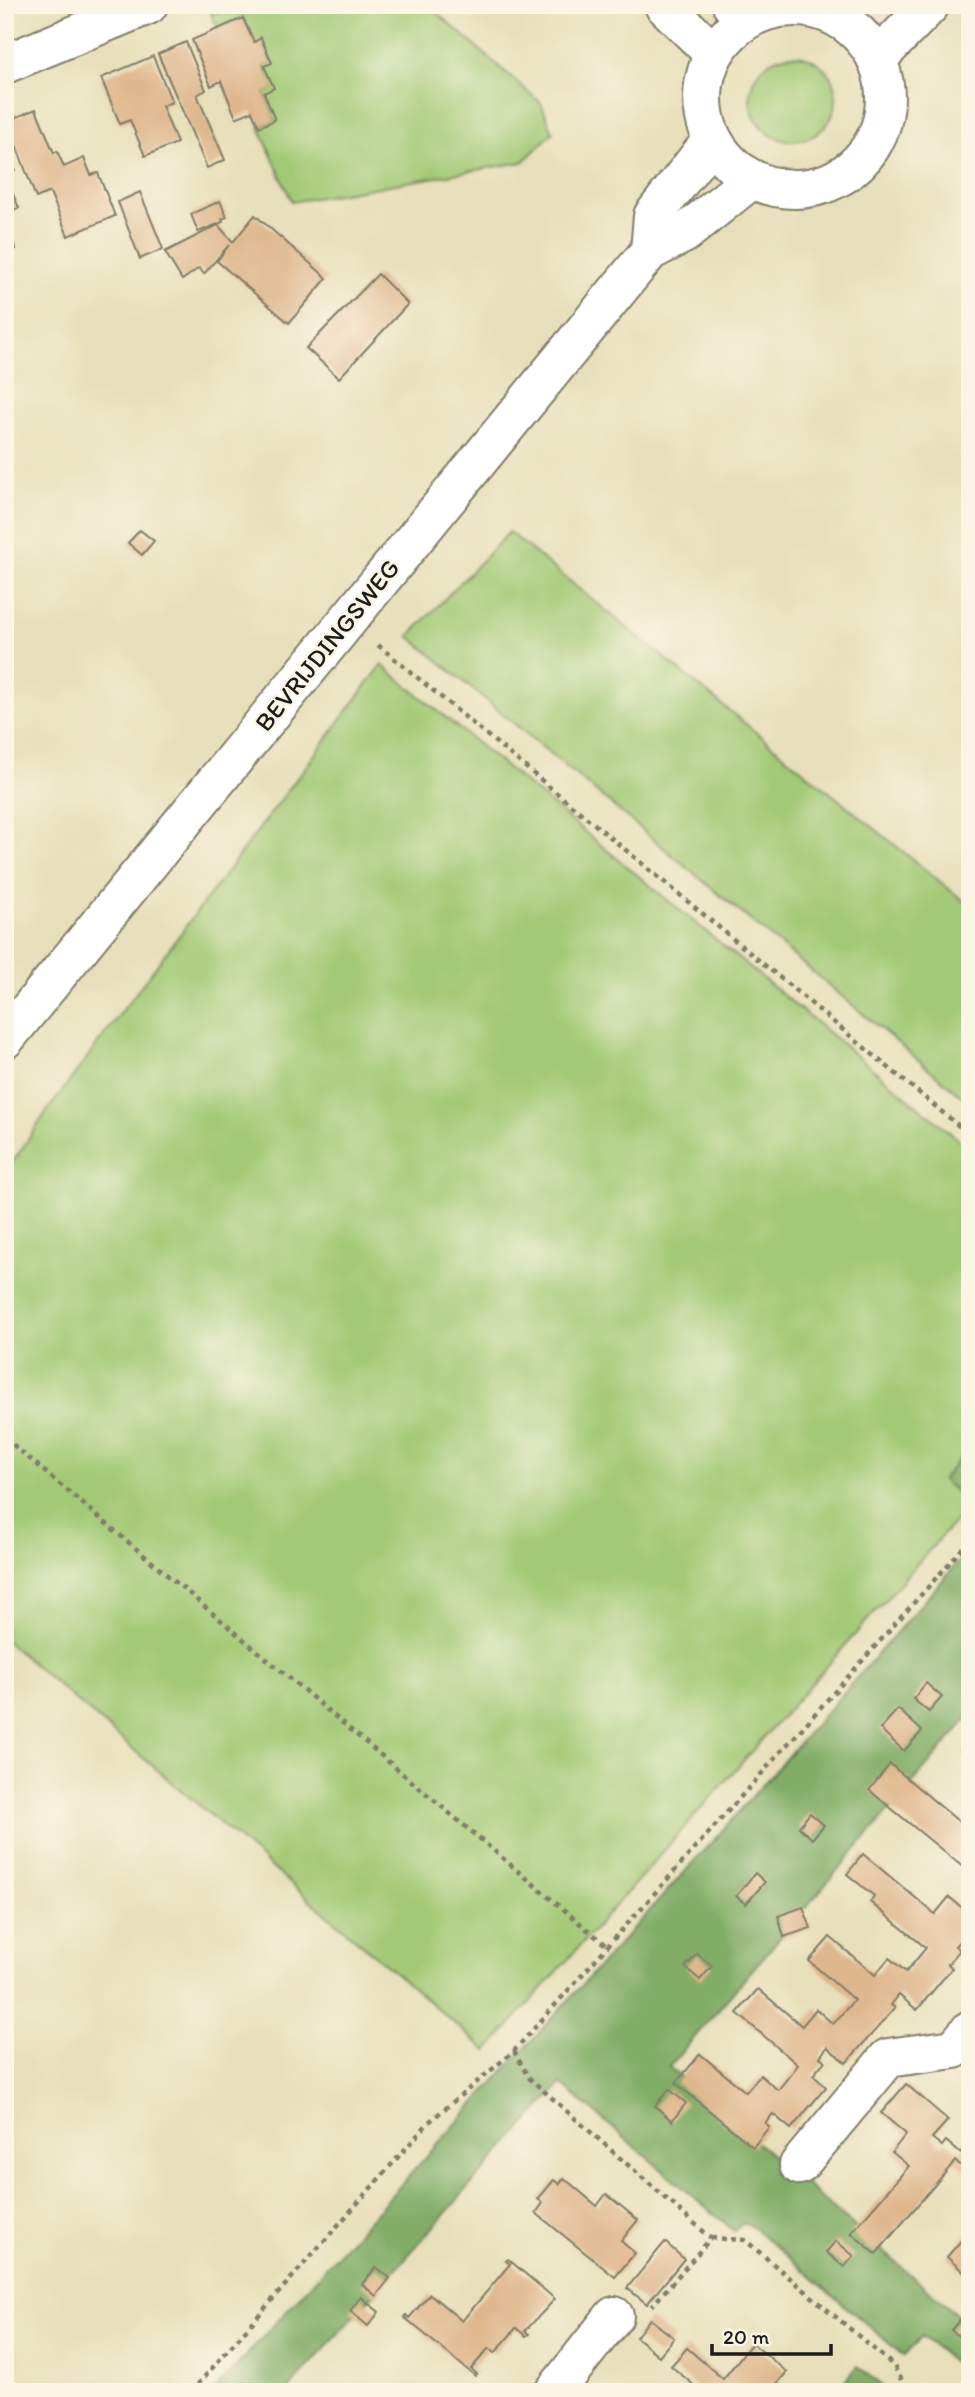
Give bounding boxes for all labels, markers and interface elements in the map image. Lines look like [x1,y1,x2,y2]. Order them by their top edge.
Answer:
street label: BEVRIJDINGSWEG [248,552,406,738]
scale bar [712,2313,832,2357]
text: 20 m [723,2324,770,2349]

